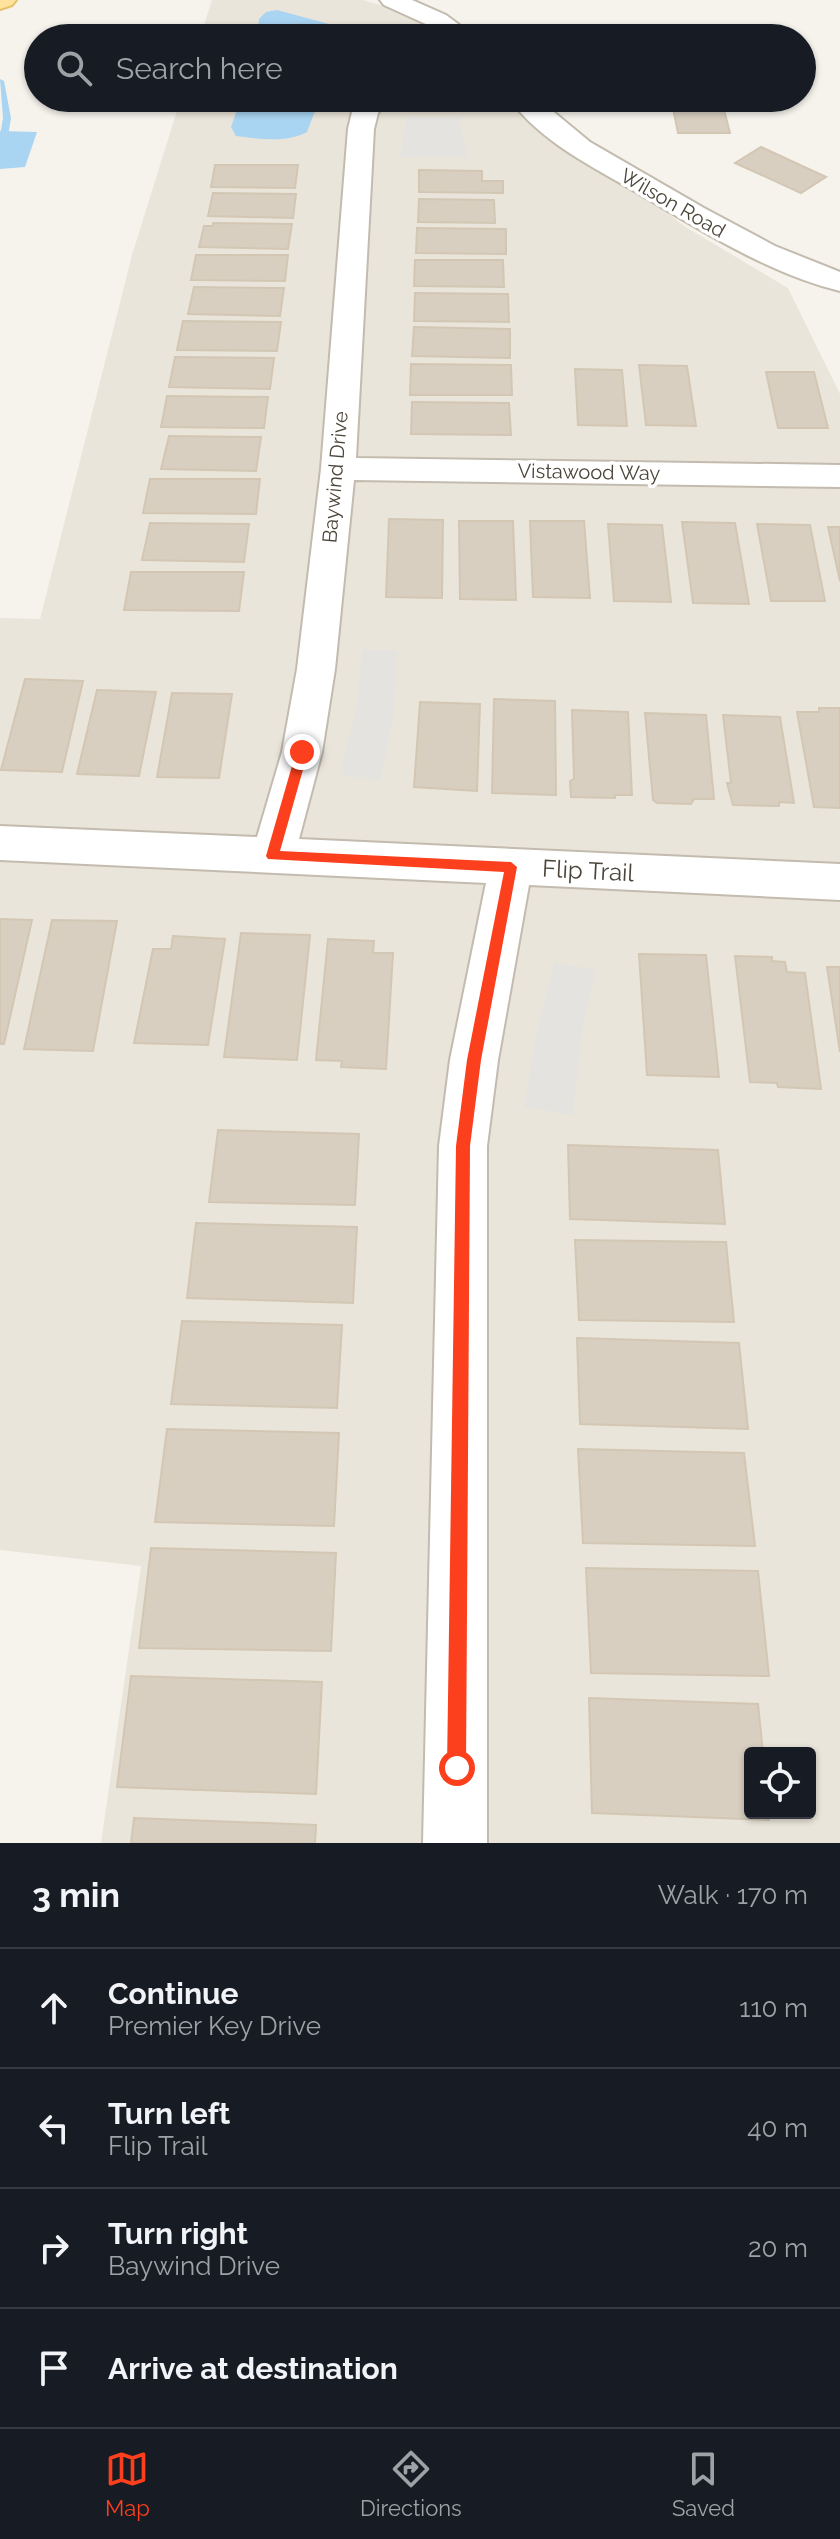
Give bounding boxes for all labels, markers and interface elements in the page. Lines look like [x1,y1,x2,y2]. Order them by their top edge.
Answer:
search box [24,24,816,112]
icon: search [52,46,96,90]
text: Search here [116,51,283,86]
street label: Wilson Road [616,163,730,243]
street label: Baywind Drive [317,410,353,544]
street label: Vistawood Way [517,459,661,485]
route end [284,734,320,770]
street label: Flip Trail [541,854,635,887]
map controls [744,1747,816,1819]
button: locate [744,1747,816,1819]
route start [439,1750,475,1786]
text: 3 min [32,1875,120,1915]
text: Walk · 170 m [658,1880,808,1910]
text: Continue [108,1976,239,2011]
icon: ahead [32,1986,76,2030]
text: 110 m [739,1993,808,2023]
text: Premier Key Drive [108,2011,321,2041]
text: Turn left [108,2096,230,2131]
icon: left [32,2106,76,2150]
text: 40 m [747,2113,808,2143]
text: Flip Trail [108,2131,207,2161]
text: Turn right [108,2216,248,2251]
icon: right [32,2226,76,2270]
text: 20 m [748,2233,808,2263]
text: Baywind Drive [108,2251,280,2281]
icon: arrive [32,2346,76,2390]
text: Arrive at destination [108,2351,398,2386]
tab: Map [105,2447,150,2521]
tab: Directions [360,2447,462,2521]
tab: Saved [672,2447,735,2521]

